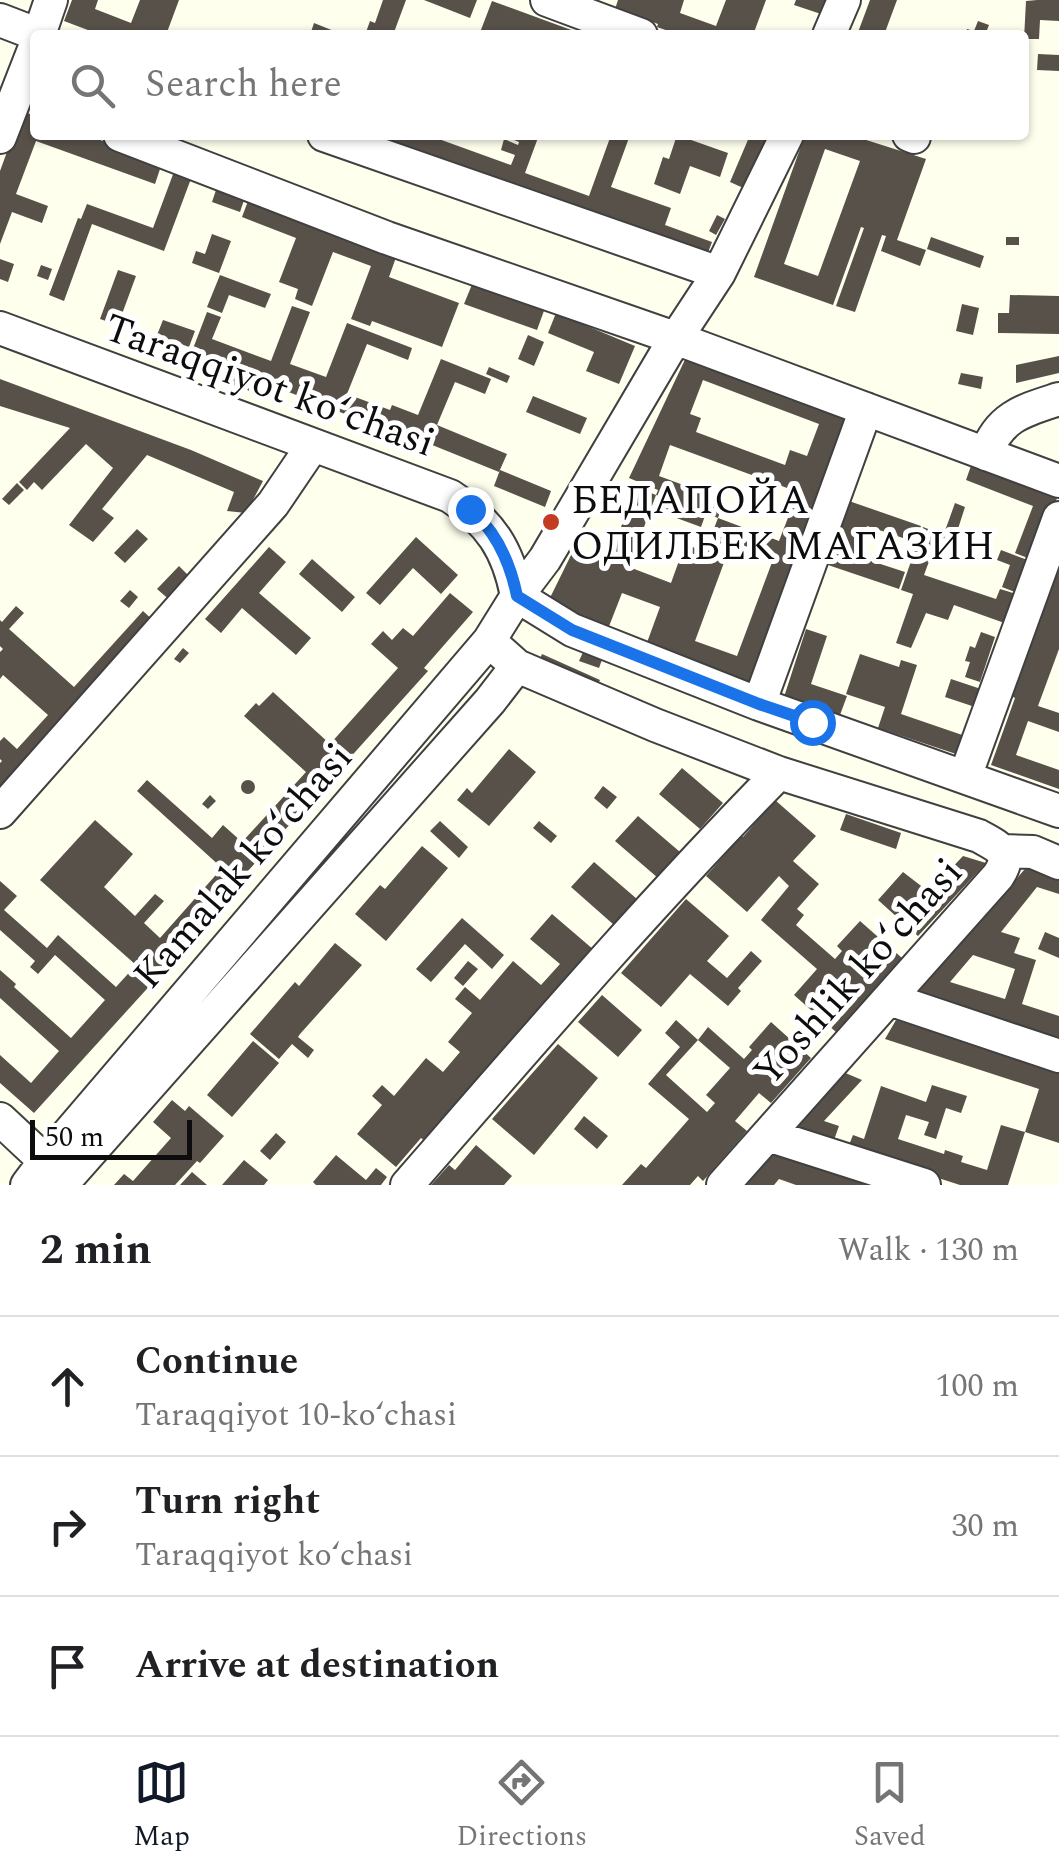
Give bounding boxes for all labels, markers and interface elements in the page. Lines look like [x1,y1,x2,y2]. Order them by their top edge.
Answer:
search box [30,30,1029,140]
text: Search here [145,56,342,114]
icon: search [65,58,120,113]
street label: Taraqqiyot koʻchasi [95,298,443,474]
place label: БЕДАПОЙА ОДИЛБЕК МАГАЗИН [571,471,995,578]
route end [448,487,494,533]
marker: БЕДАПОЙА ОДИЛБЕК МАГАЗИН [540,511,562,533]
route start [790,700,836,746]
street label: Kamalak koʻchasi [119,730,368,1003]
street label: Yoshlik koʻchasi [739,845,978,1101]
scale bar [30,1115,192,1160]
text: 50 m [45,1116,104,1159]
text: 2 min [40,1219,152,1282]
text: Walk · 130 m [838,1226,1019,1275]
text: Continue [135,1333,298,1391]
icon: ahead [40,1359,95,1414]
text: 100 m [935,1362,1019,1411]
text: Taraqqiyot 10-koʻchasi [135,1391,457,1440]
text: Turn right [135,1473,320,1531]
icon: right [40,1499,95,1554]
text: 30 m [951,1502,1019,1551]
text: Taraqqiyot koʻchasi [135,1531,413,1580]
text: Arrive at destination [135,1637,499,1695]
icon: arrive [40,1639,95,1694]
tab: Map [133,1755,190,1858]
tab: Directions [456,1755,587,1858]
tab: Saved [854,1755,926,1858]

